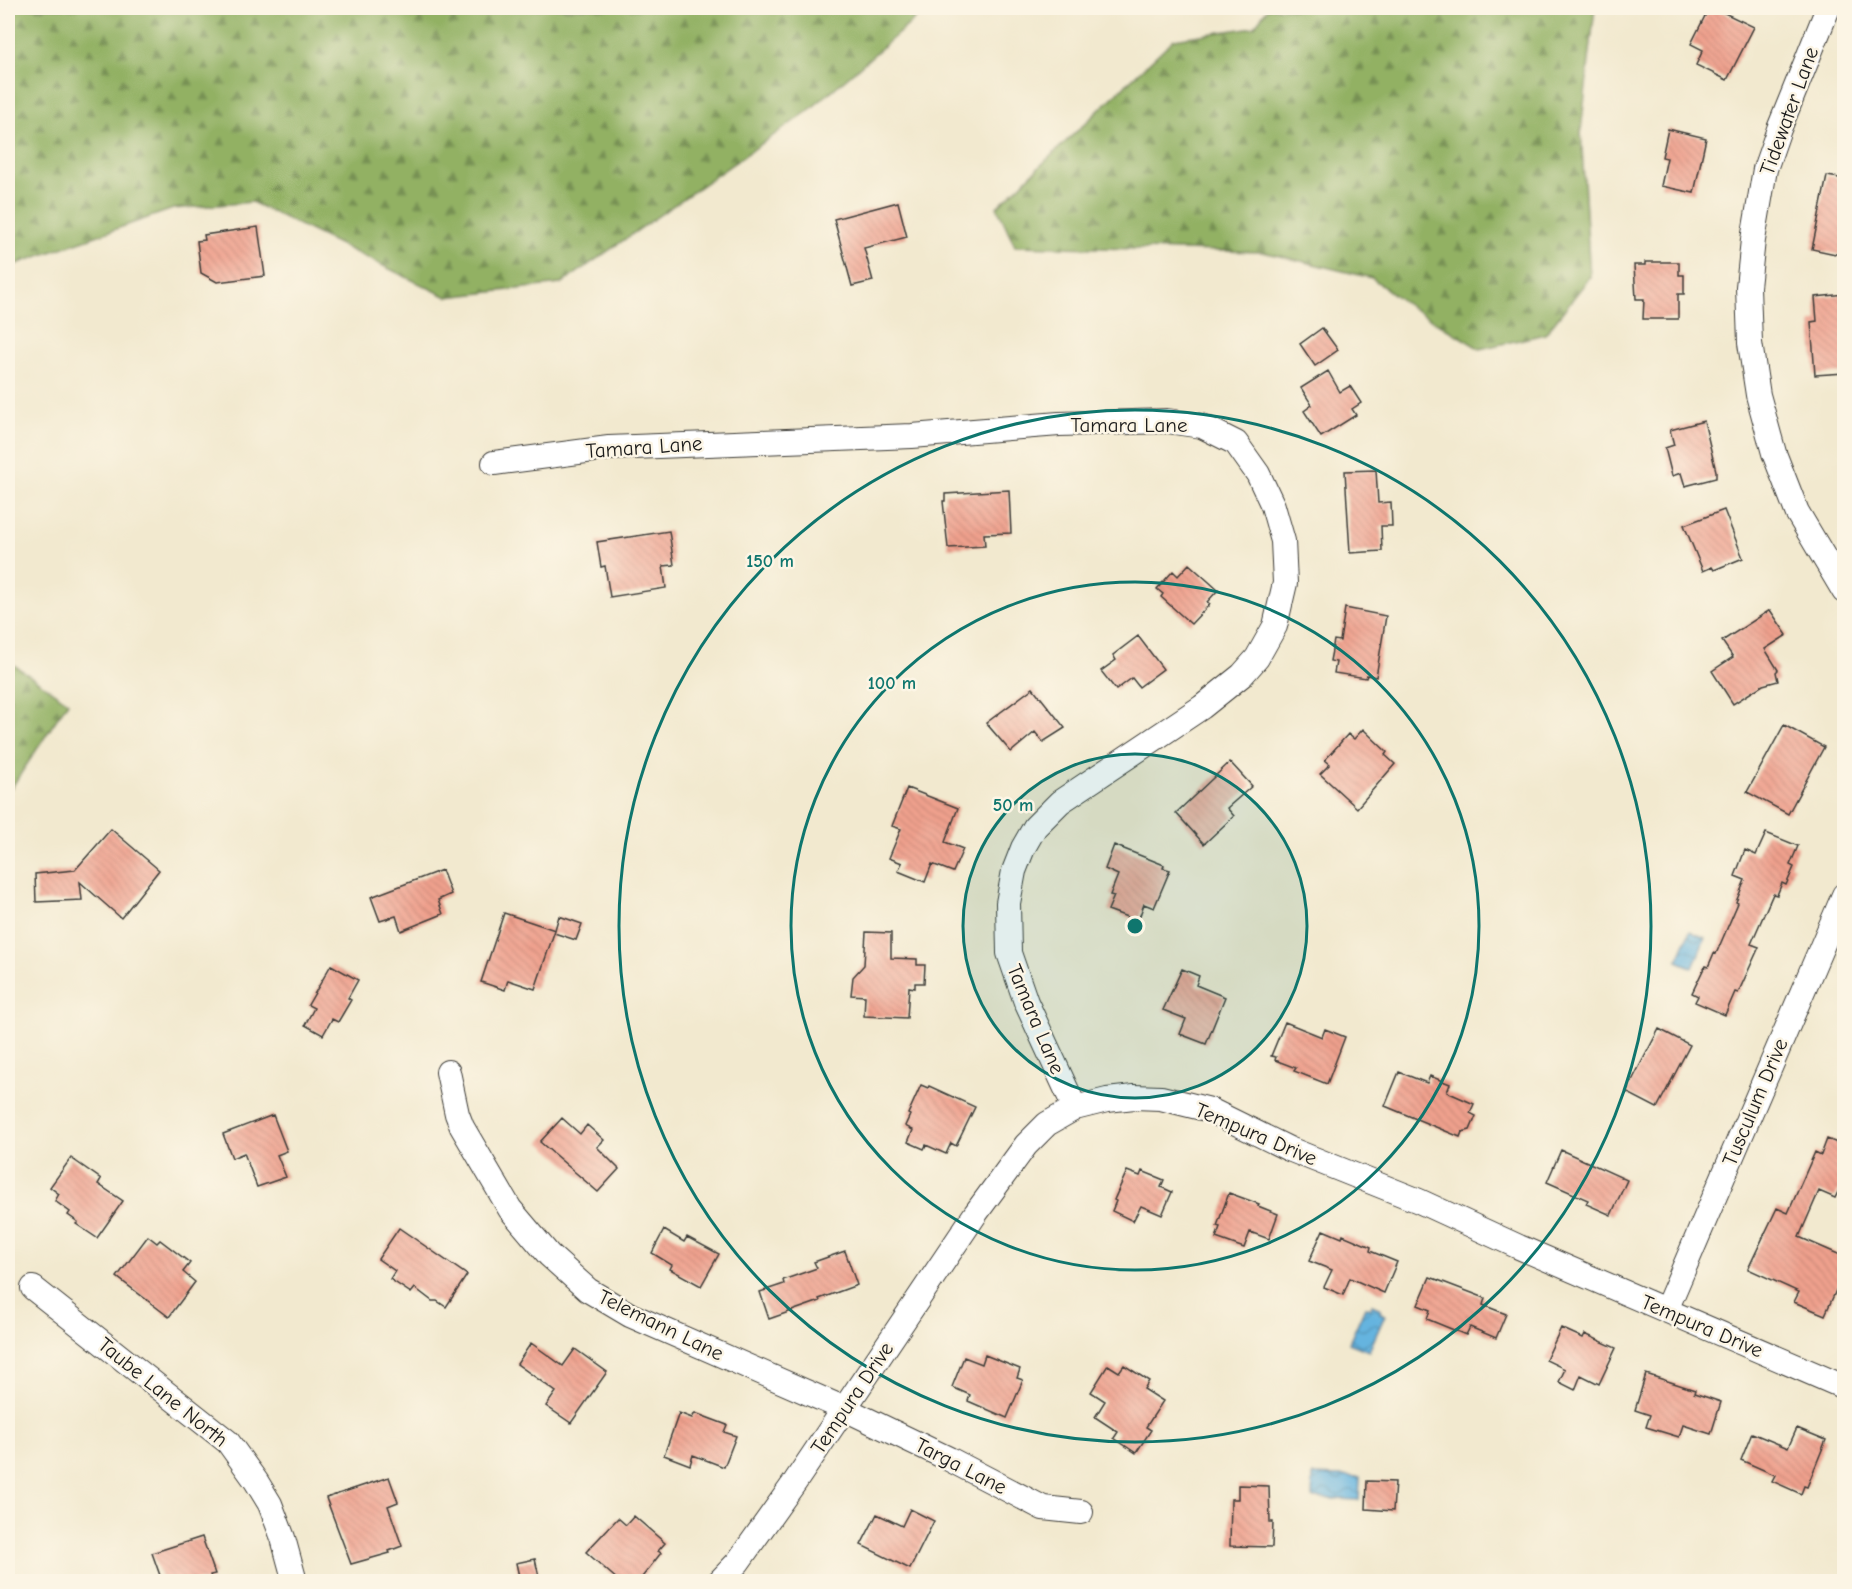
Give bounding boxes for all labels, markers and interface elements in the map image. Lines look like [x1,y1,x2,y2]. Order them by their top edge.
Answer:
street label: Tidewater Lane [1755,44,1823,178]
street label: Tamara Lane [1071,413,1187,437]
street label: Tamara Lane [585,431,703,463]
text: 150 m [746,551,794,572]
text: 100 m [868,673,916,694]
text: 50 m [993,795,1033,816]
centre of rings [1125,916,1145,936]
street label: Tamara Lane [1002,960,1070,1078]
street label: Tusculum Drive [1717,1035,1793,1169]
street label: Tempura Drive [1191,1098,1321,1170]
street label: Telemann Lane [594,1284,728,1366]
street label: Tempura Drive [1637,1290,1767,1362]
street label: Taube Lane North [93,1332,233,1452]
street label: Tempura Drive [806,1337,898,1459]
street label: Targa Lane [911,1433,1011,1499]

